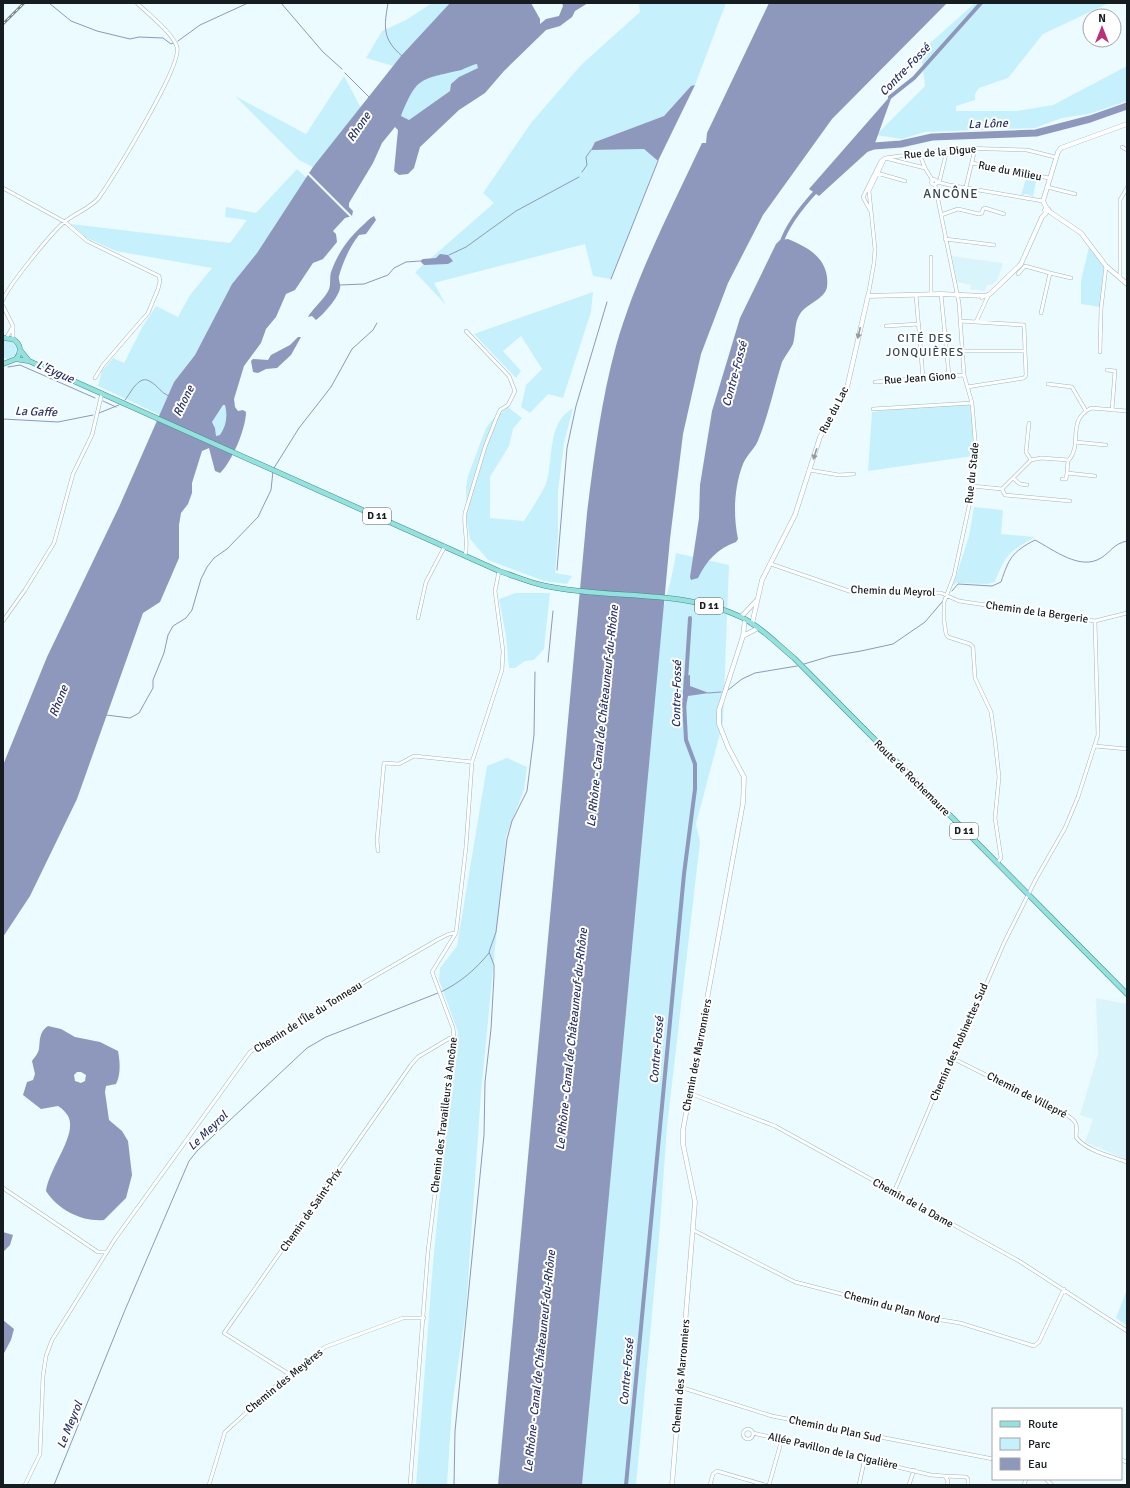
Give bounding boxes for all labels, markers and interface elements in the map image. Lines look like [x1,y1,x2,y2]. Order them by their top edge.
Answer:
north arrow [1082,8,1122,48]
text: N [1098,12,1106,25]
water label: Contre-Fossé [876,40,934,99]
water label: Rhone [344,109,375,145]
water label: La Lône [968,116,1009,132]
street label: Rue de la Digue [903,142,977,162]
street label: Rue du Milieu [977,159,1043,183]
district label: ANCÔNE [923,185,979,202]
one-way arrow [856,328,862,340]
district label: CITÉ DES JONQUIÈRES [886,331,964,360]
water label: Contre-Fossé [719,339,751,408]
water label: L'Eygue [34,357,77,387]
street label: Rue Jean Giono [884,369,957,387]
water label: Rhone [170,382,198,419]
street label: Rue du Lac [817,384,851,436]
water label: La Gaffe [15,404,58,420]
street label: Rue du Stade [962,442,982,504]
one-way arrow [812,449,818,461]
road number: D 11 [363,508,391,524]
street label: Chemin du Meyrol [850,583,936,599]
road number: D 11 [695,598,723,614]
street label: Chemin de la Bergerie [985,598,1089,626]
water label: Le Rhône - Canal de Châteauneuf-du-Rhône [584,603,622,828]
water label: Contre-Fossé [669,659,685,728]
water label: Rhone [46,682,72,719]
street label: Route de Rochemaure [871,737,953,819]
road number: D 11 [950,823,978,839]
water label: Le Rhône - Canal de Châteauneuf-du-Rhône [553,926,591,1151]
street label: Chemin de l'Île du Tonneau [251,977,364,1056]
street label: Chemin des Robinettes Sud [927,981,991,1103]
street label: Chemin des Marronniers [680,997,714,1112]
water label: Contre-Fossé [647,1015,667,1084]
street label: Chemin des Travailleurs à Ancône [428,1036,460,1194]
street label: Chemin de Villepré [985,1069,1069,1121]
water label: Le Meyrol [185,1107,232,1154]
street label: Chemin de Saint-Prix [277,1166,345,1254]
street label: Chemin de la Dame [870,1175,956,1231]
water label: Le Rhône - Canal de Châteauneuf-du-Rhône [521,1248,559,1473]
street label: Chemin du Plan Nord [842,1288,942,1326]
street label: Chemin des Marronniers [670,1318,692,1433]
water label: Contre-Fossé [617,1337,637,1406]
street label: Chemin des Meyères [243,1346,325,1416]
water label: Le Meyrol [54,1398,87,1451]
legend [992,1408,1122,1480]
street label: Chemin du Plan Sud [788,1413,882,1445]
text: Route [1028,1417,1058,1432]
street label: Allée Pavillon de la Cigalière [767,1430,899,1472]
text: Parc [1028,1437,1051,1452]
text: Eau [1028,1457,1047,1472]

